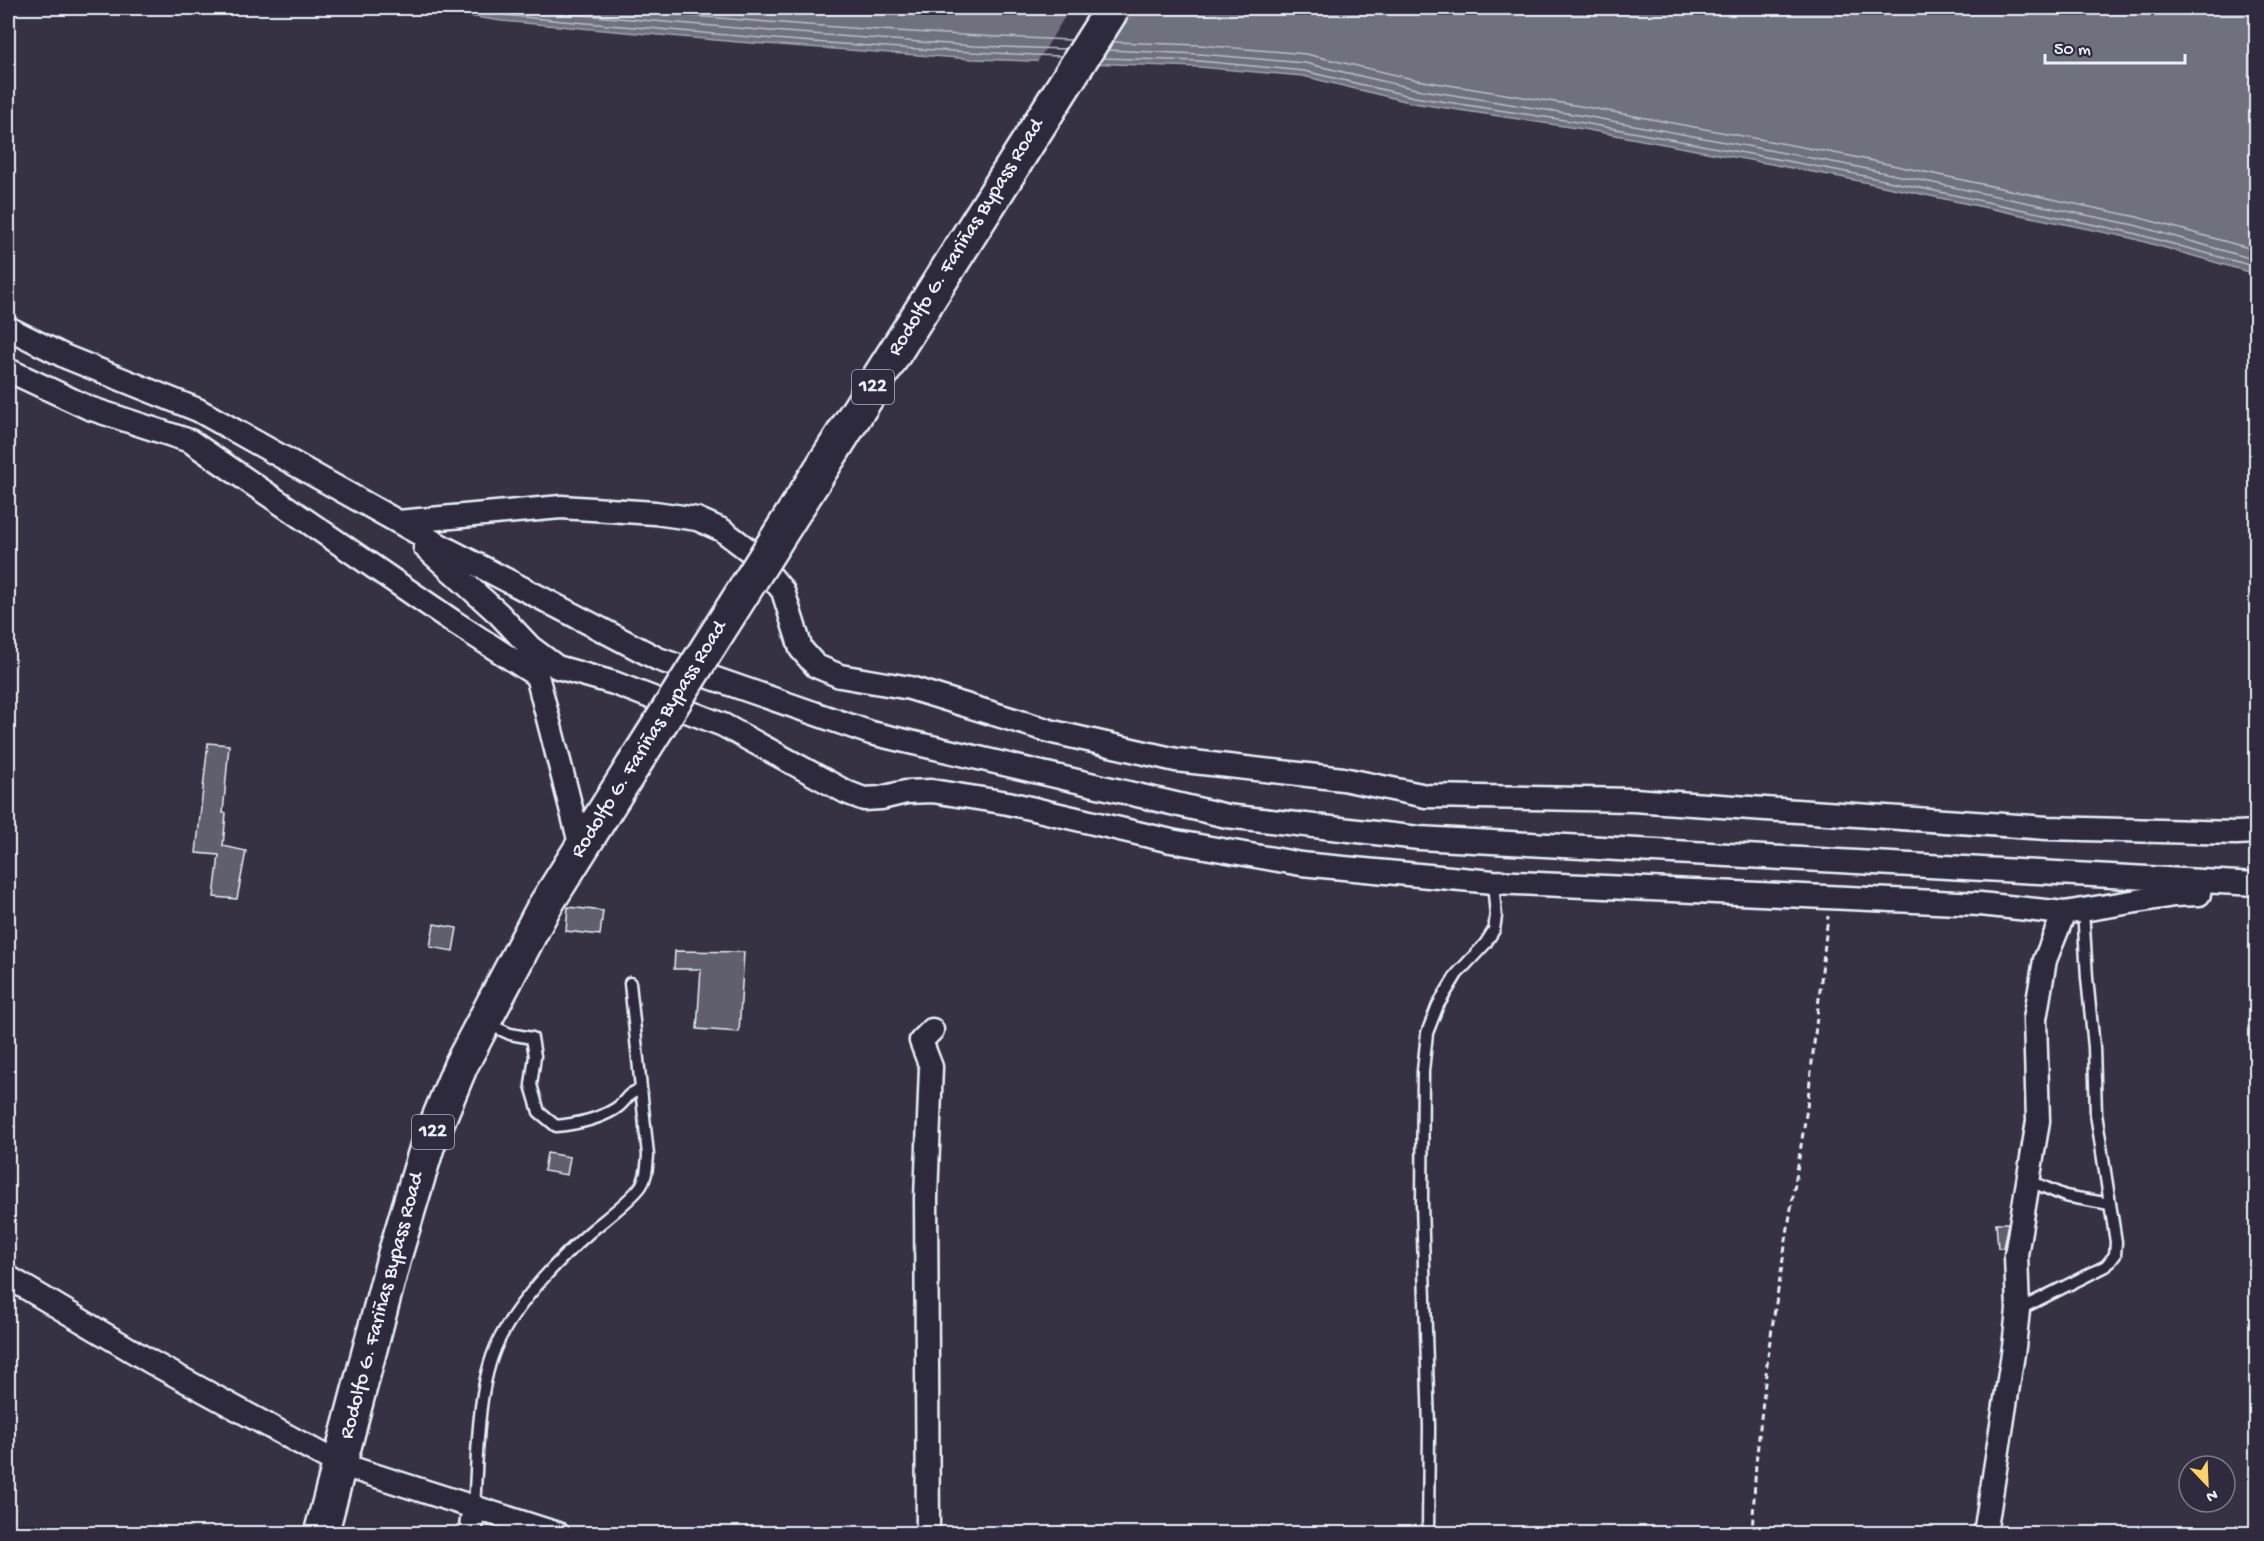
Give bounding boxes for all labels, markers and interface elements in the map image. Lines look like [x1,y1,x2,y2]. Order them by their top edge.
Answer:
scale bar [2045,27,2184,65]
text: 50 m [2054,40,2091,61]
street label: Rodolfo G. Fariñas Bypass Road [884,113,1051,361]
road number: 122 [852,370,894,404]
street label: Rodolfo G. Fariñas Bypass Road [567,615,734,863]
road number: 122 [412,1115,454,1149]
street label: Rodolfo G. Fariñas Bypass Road [335,1168,431,1442]
north arrow [2177,1454,2237,1514]
text: N [2202,1484,2220,1506]

